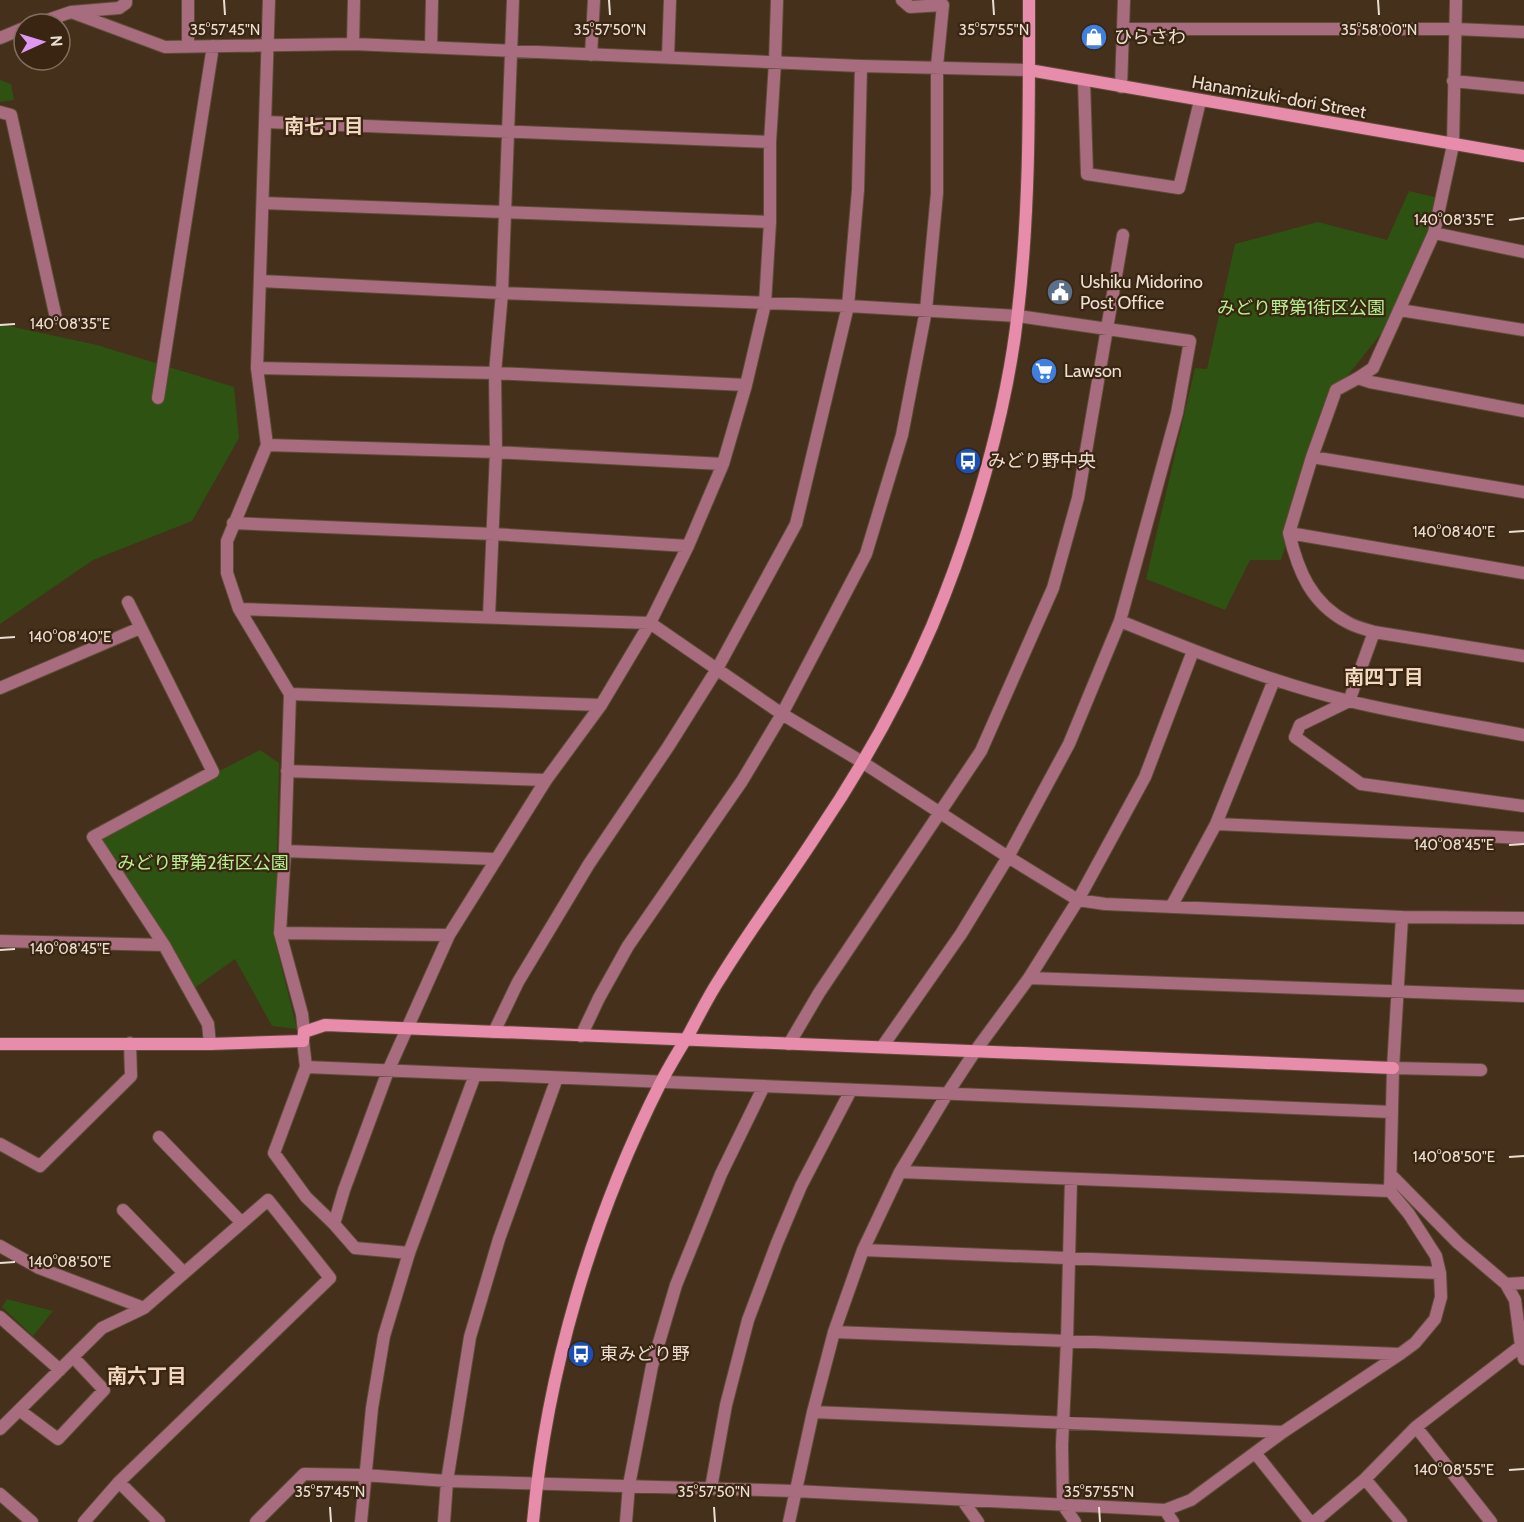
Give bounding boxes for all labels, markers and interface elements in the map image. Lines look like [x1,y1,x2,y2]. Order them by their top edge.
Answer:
north arrow [12,12,72,72]
text: 35°57'45"N [190,21,260,39]
text: 35°57'50"N [574,21,646,39]
text: 35°57'55"N [959,21,1029,39]
text: 35°58'00"N [1341,21,1417,39]
shop icon: ひらさわ [1079,22,1109,52]
place label: ひらさわ [1114,26,1186,48]
text: N [47,35,66,47]
street label: Hanamizuki-dori Street [1190,71,1368,123]
district label: 南七丁目 [284,114,364,138]
text: 140°08'35"E [1414,211,1494,229]
place label: Ushiku Midorino Post Office [1080,271,1203,314]
public building icon: Ushiku Midorino Post Office [1045,277,1075,307]
park label: みどり野第1街区公園 [1217,297,1385,319]
text: 140°08'35"E [30,315,110,333]
supermarket icon: Lawson [1029,356,1059,386]
place label: Lawson [1064,360,1122,382]
bus stop icon: みどり野中央 [953,446,983,476]
place label: みどり野中央 [988,450,1096,472]
text: 140°08'40"E [1413,523,1495,541]
text: 140°08'40"E [29,628,111,646]
district label: 南四丁目 [1344,665,1424,689]
text: 140°08'45"E [1414,836,1494,854]
park label: みどり野第2街区公園 [117,852,289,874]
text: 140°08'45"E [30,940,110,958]
text: 140°08'50"E [1413,1148,1495,1166]
text: 140°08'50"E [29,1253,111,1271]
bus stop icon: 東みどり野 [566,1339,596,1369]
place label: 東みどり野 [600,1343,690,1365]
district label: 南六丁目 [107,1364,187,1388]
text: 140°08'55"E [1414,1461,1494,1479]
text: 35°57'45"N [295,1483,365,1501]
text: 35°57'50"N [678,1483,750,1501]
text: 35°57'55"N [1064,1483,1134,1501]

